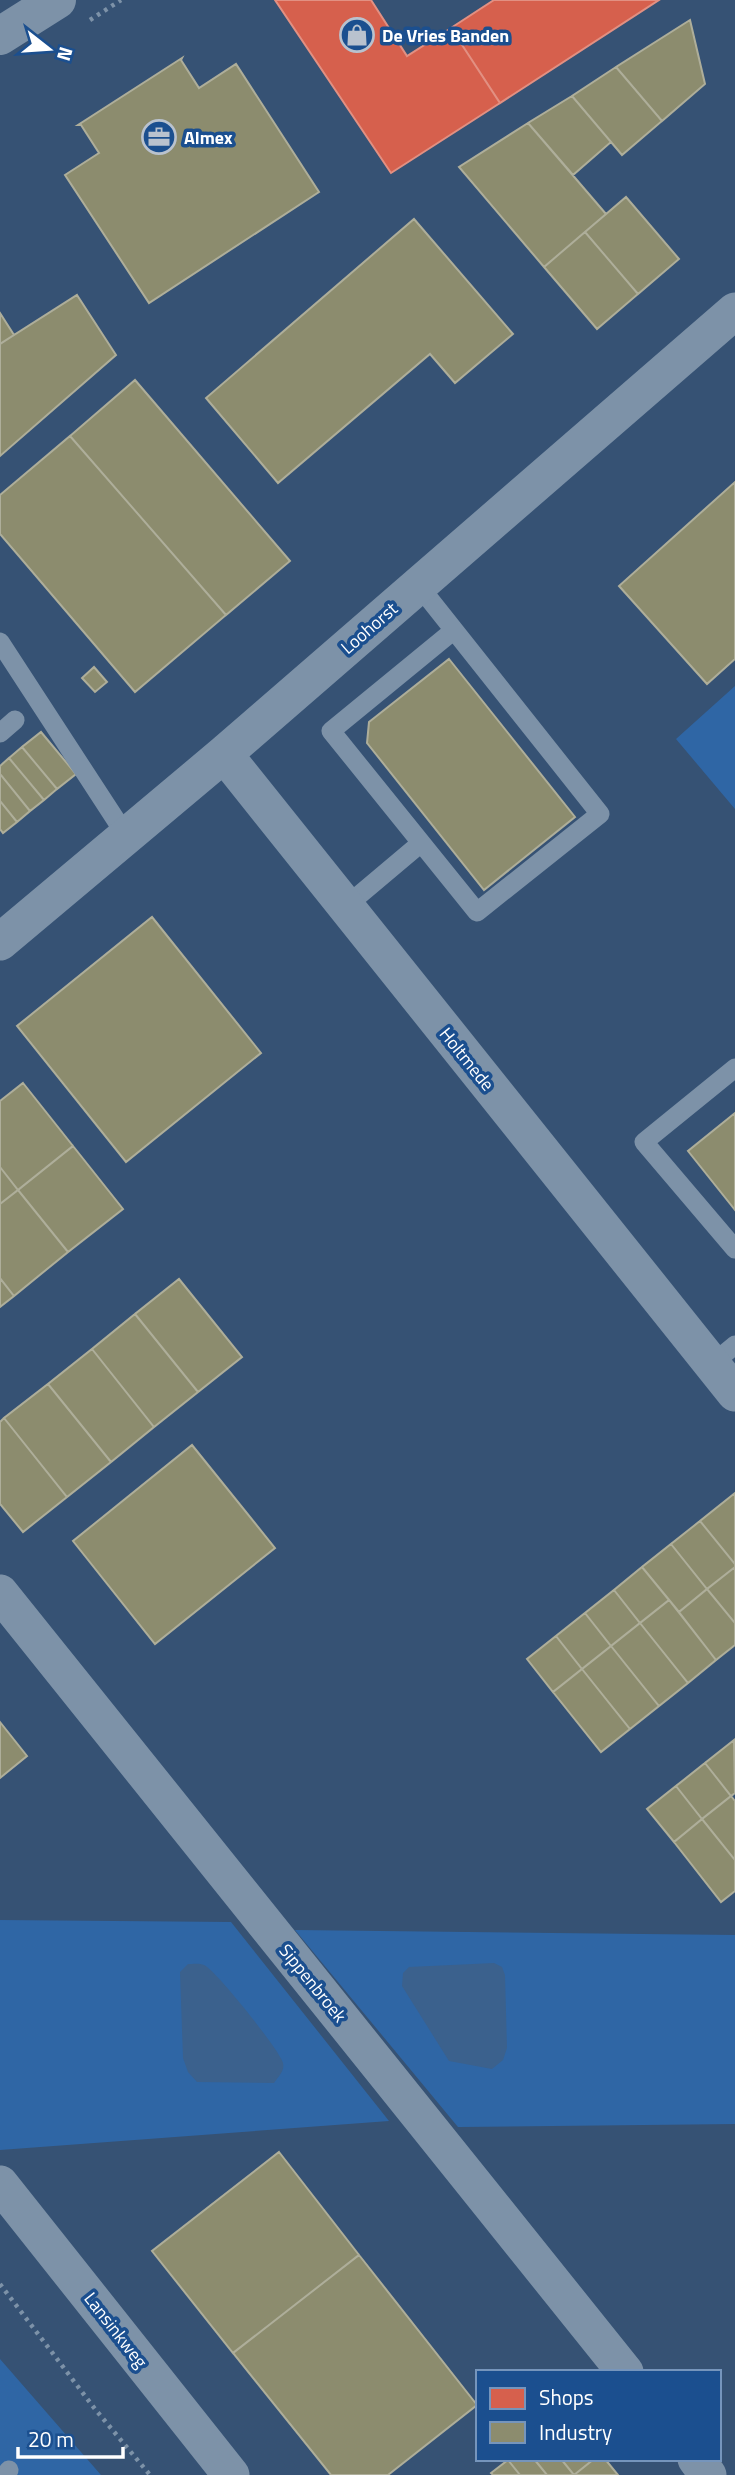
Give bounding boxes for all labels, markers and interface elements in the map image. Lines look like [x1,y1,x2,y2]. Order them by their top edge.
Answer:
north arrow [14,14,84,84]
shop icon: De Vries Banden [338,16,376,54]
place label: De Vries Banden [382,22,509,49]
text: N [50,44,82,65]
office icon: Almex [140,118,178,156]
place label: Almex [184,124,233,151]
street label: Loohorst [335,595,404,660]
street label: Holtmede [433,1021,501,1097]
street label: Sippenbroek [273,1938,353,2028]
street label: Lansinkweg [78,2286,154,2374]
legend [476,2370,721,2461]
text: Shops [539,2381,594,2413]
scale bar [18,2416,122,2460]
text: Industry [539,2416,612,2448]
text: 20 m [28,2423,74,2455]

